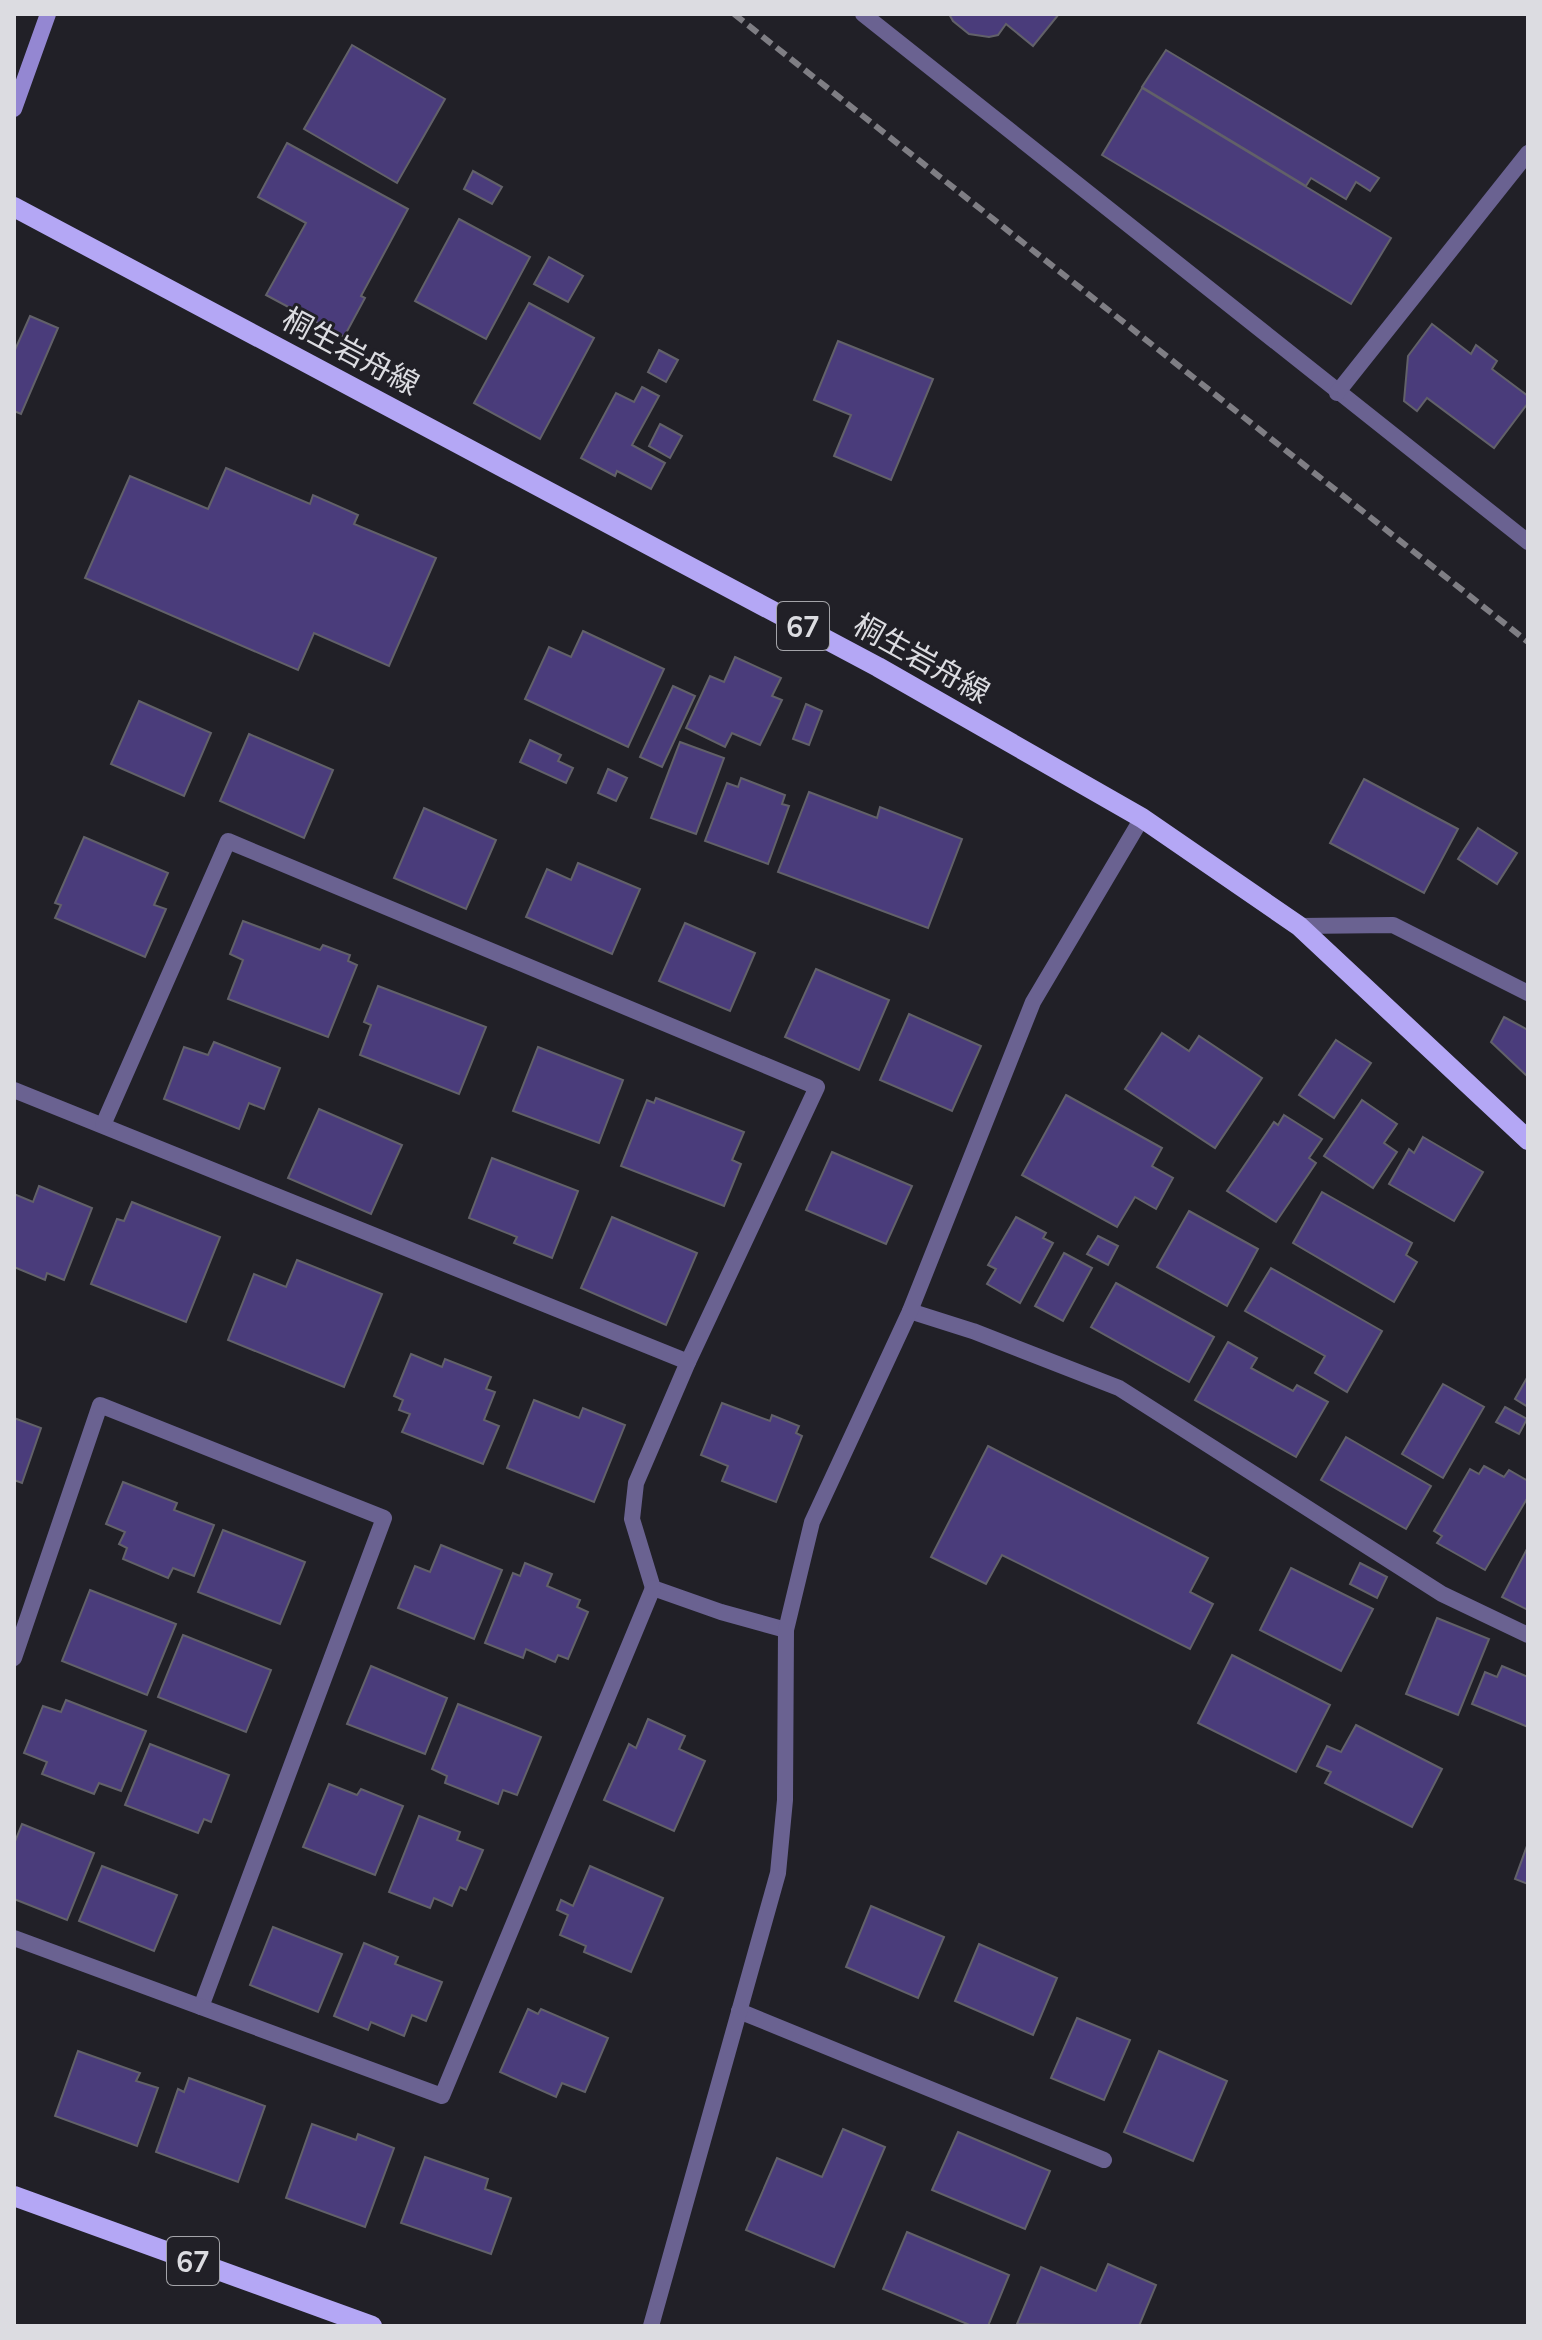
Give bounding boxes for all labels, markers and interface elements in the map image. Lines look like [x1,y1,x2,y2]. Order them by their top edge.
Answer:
street label: 桐生岩舟線 [276,299,426,403]
road number: 67 [777,602,829,650]
street label: 桐生岩舟線 [847,605,997,711]
road number: 67 [167,2237,219,2285]

